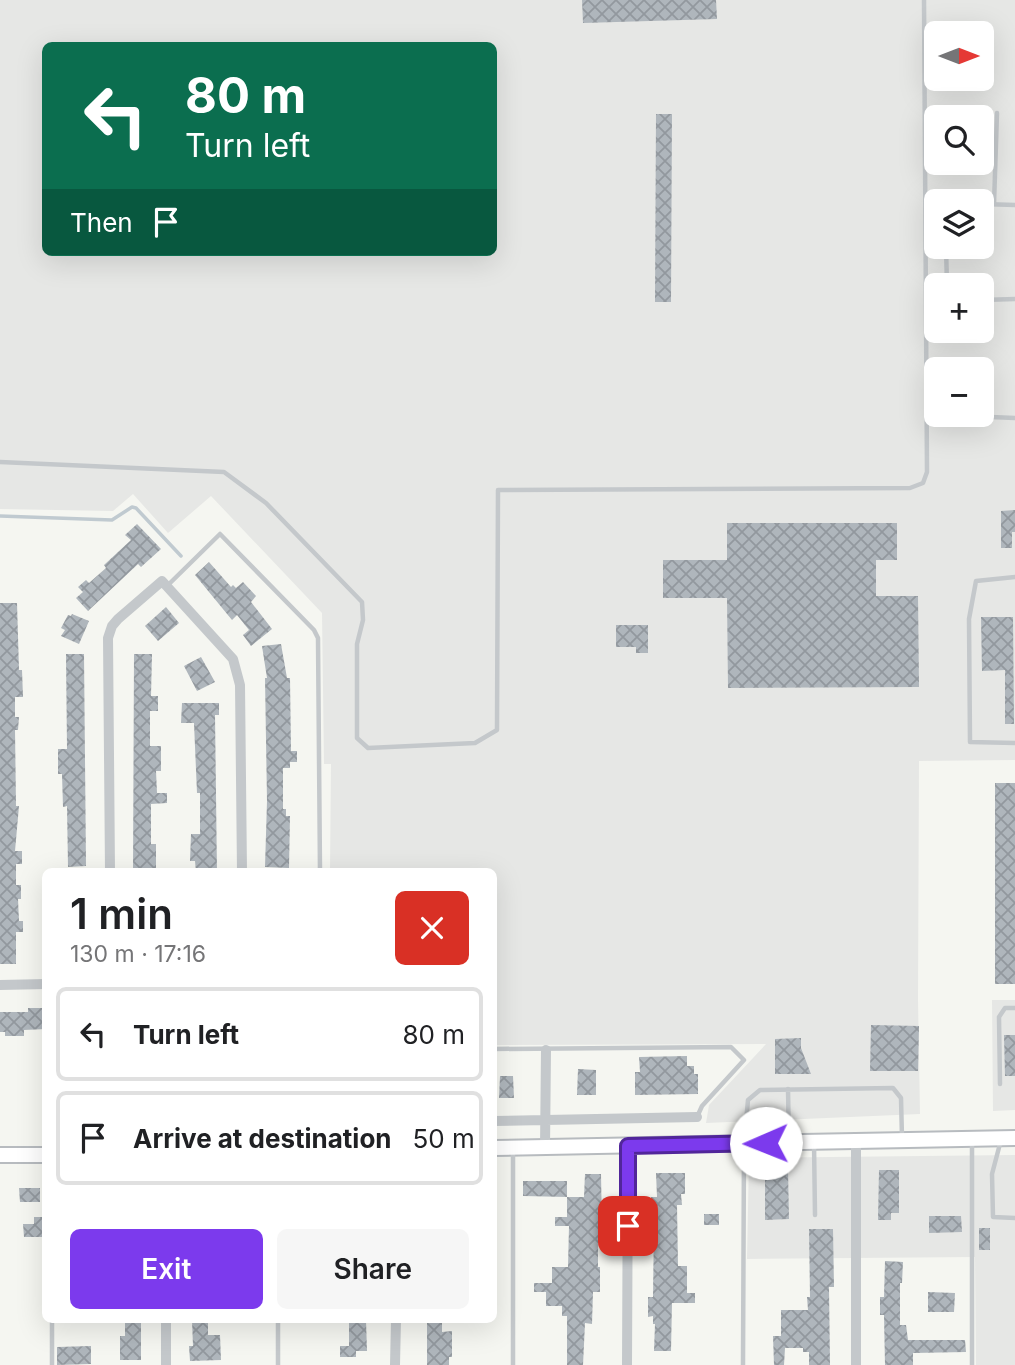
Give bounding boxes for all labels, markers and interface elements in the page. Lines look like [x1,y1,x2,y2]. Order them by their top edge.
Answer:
north arrow [924,21,994,91]
map controls [924,21,994,427]
text: 80 m [185,66,306,125]
icon: left [70,70,161,161]
button: search [924,105,994,175]
text: Turn left [185,126,310,165]
button: layers [924,189,994,259]
icon: arrive [147,203,185,241]
text: Then [70,207,133,238]
button: + [924,273,994,343]
button: − [924,357,994,427]
text: 1 min [70,888,173,939]
button: close [395,891,469,965]
text: 130 m · 17:16 [70,940,206,968]
icon: left [74,1015,112,1053]
text: Turn left [133,1019,239,1050]
text: 80 m [402,1019,465,1050]
position arrow [729,1106,803,1180]
icon: arrive [74,1119,112,1157]
text: Arrive at destination [133,1123,392,1154]
text: 50 m [413,1123,475,1154]
pin [598,1196,658,1256]
icon: arrive [609,1207,647,1245]
button: Exit [70,1229,263,1309]
button: Share [277,1229,469,1309]

